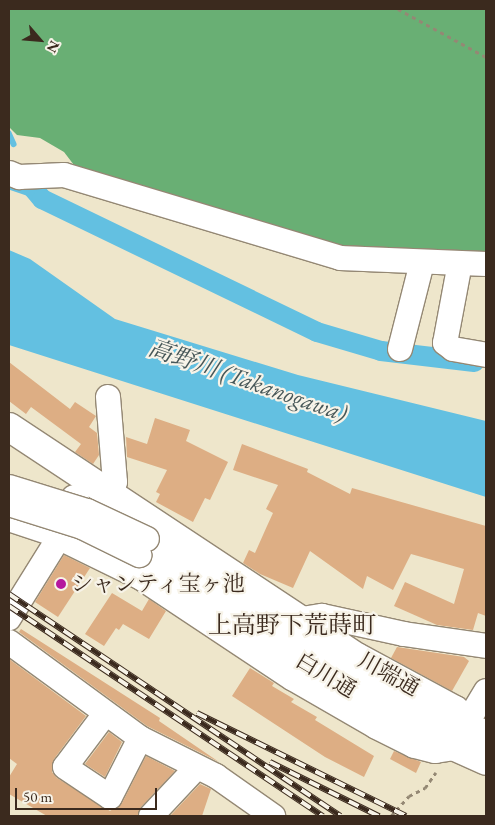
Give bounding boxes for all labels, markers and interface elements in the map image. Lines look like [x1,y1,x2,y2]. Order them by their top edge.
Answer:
north arrow [15,15,65,65]
text: N [43,38,64,56]
water label: 高野川 (Takanogawa) [145,333,351,427]
place label: シャンティ宝ヶ池 [71,571,247,597]
marker: シャンティ宝ヶ池 [55,578,67,590]
district label: 上高野下荒蒔町 [208,611,376,639]
street label: 川端通 [354,646,424,702]
street label: 白川通 [291,647,361,703]
scale bar [18,778,160,810]
text: 50 m [23,787,52,806]

